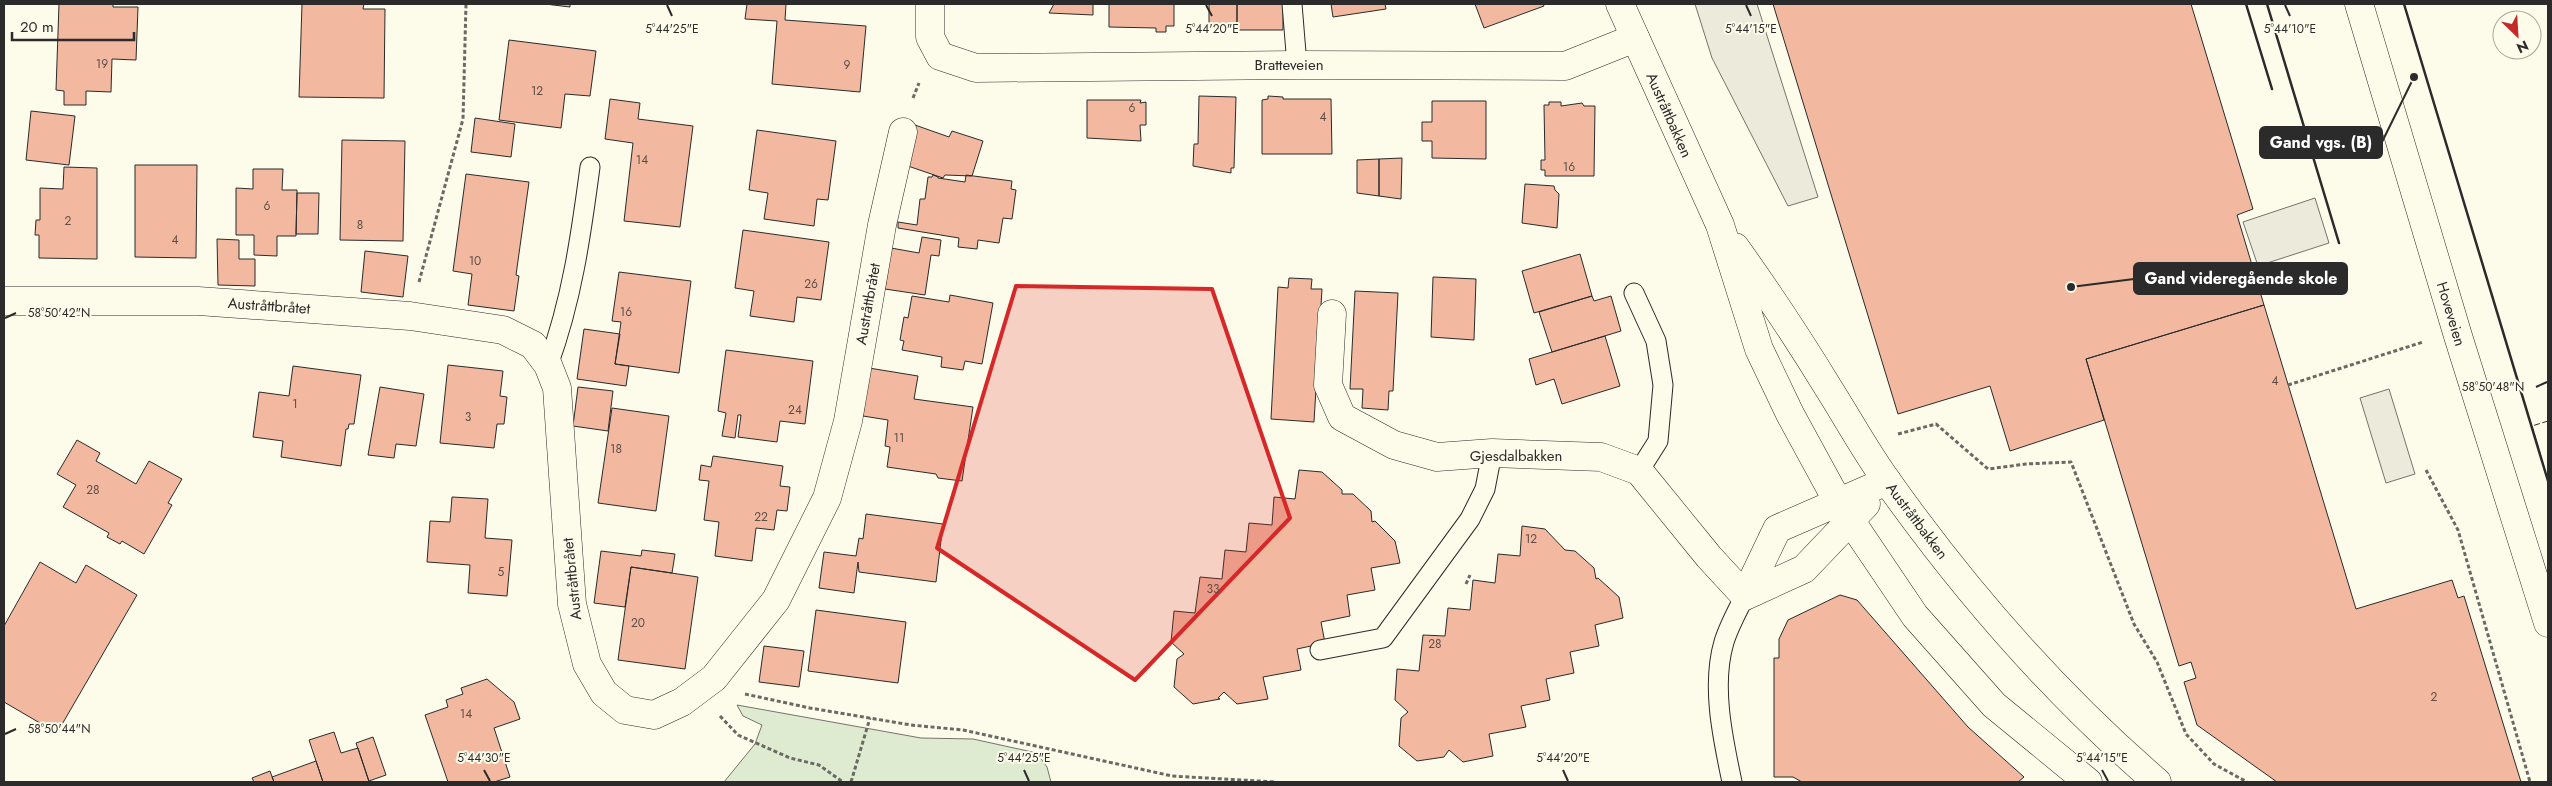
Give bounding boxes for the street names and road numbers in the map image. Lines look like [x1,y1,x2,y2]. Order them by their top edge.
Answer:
street label: Bratteveien [1254,54,1324,76]
street label: Austråttbakken [1640,69,1698,161]
street label: Austråttbråtet [850,261,886,347]
street label: Hoveveien [2431,279,2471,349]
street label: Austråttbråtet [227,292,311,320]
street label: Gjesdalbakken [1470,445,1562,467]
street label: Austråttbakken [1881,478,1953,564]
street label: Austråttbråtet [557,536,587,621]

